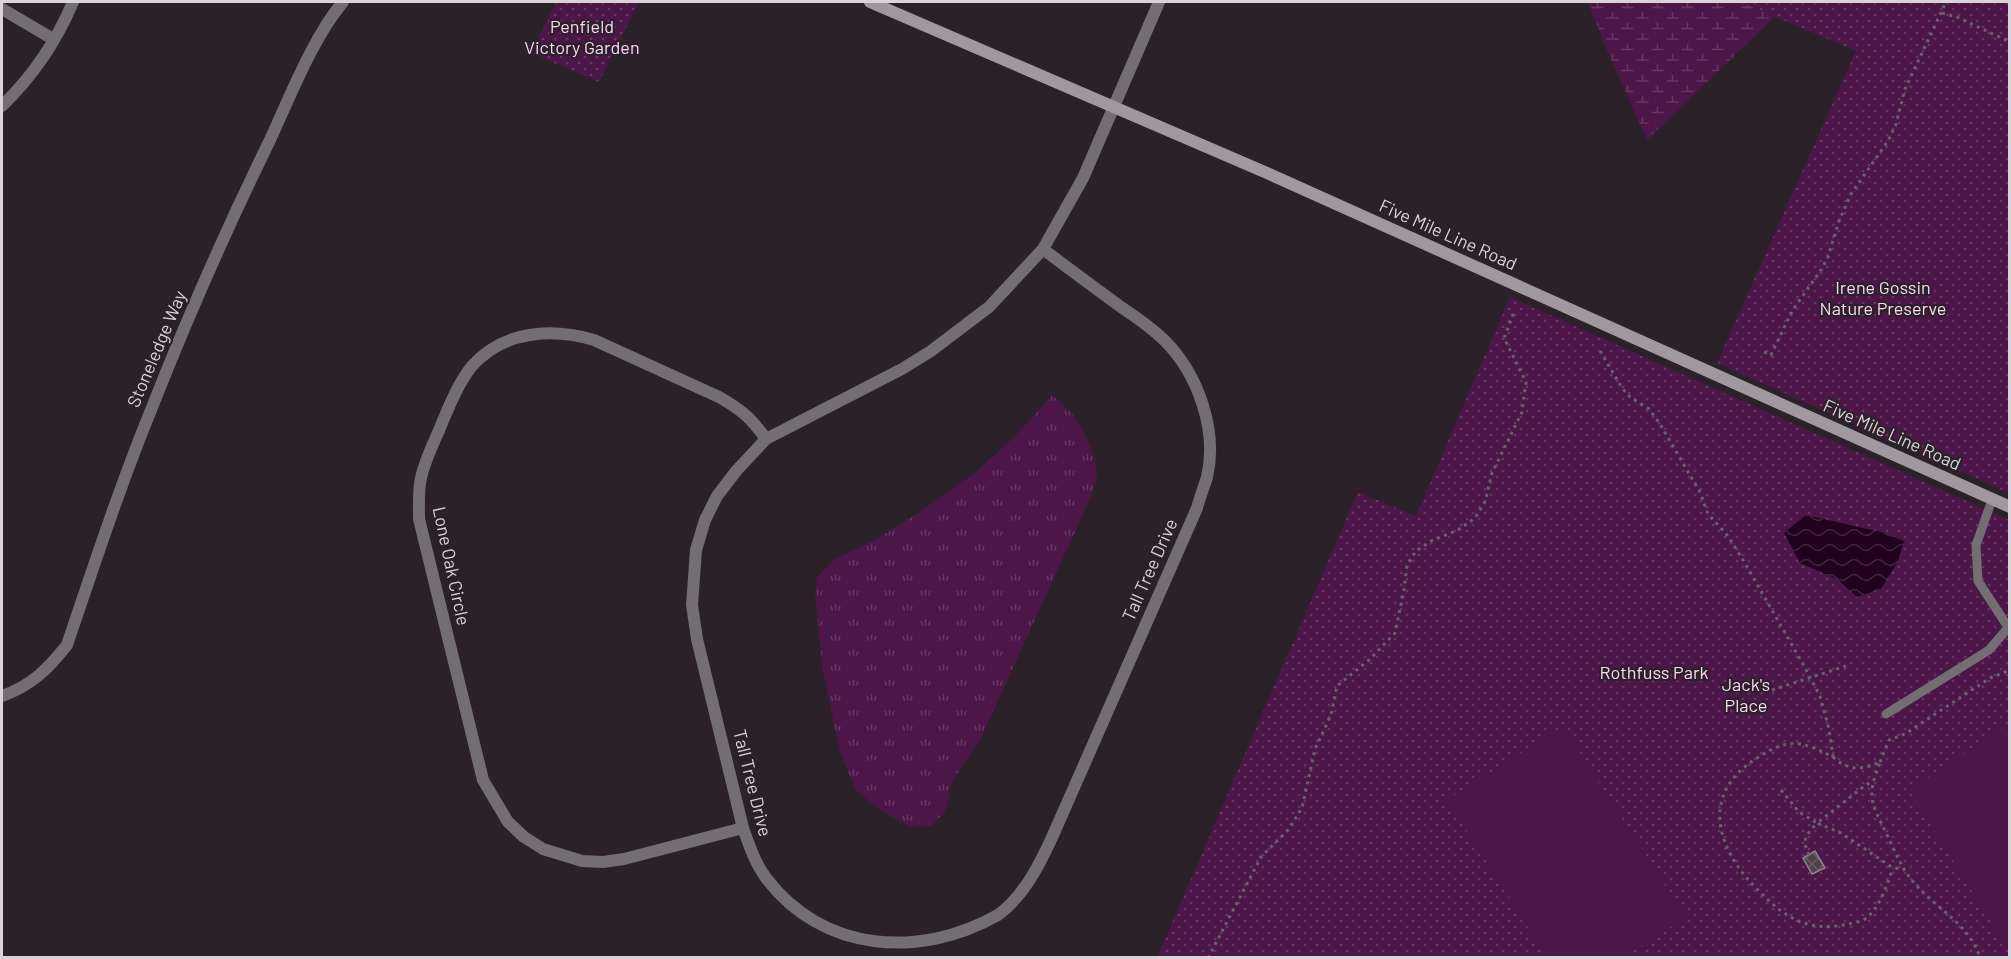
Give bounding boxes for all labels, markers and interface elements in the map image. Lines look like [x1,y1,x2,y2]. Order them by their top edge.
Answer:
park label: Penfield Victory Garden [524,15,640,58]
street label: Five Mile Line Road [1376,194,1521,274]
park label: Irene Gossin Nature Preserve [1820,276,1946,319]
street label: Stoneledge Way [122,287,191,410]
street label: Five Mile Line Road [1820,394,1965,474]
street label: Lone Oak Circle [429,504,475,627]
street label: Tall Tree Drive [1117,515,1181,624]
park label: Rothfuss Park [1600,661,1709,683]
park label: Jack's Place [1722,673,1770,716]
street label: Tall Tree Drive [729,727,777,839]

